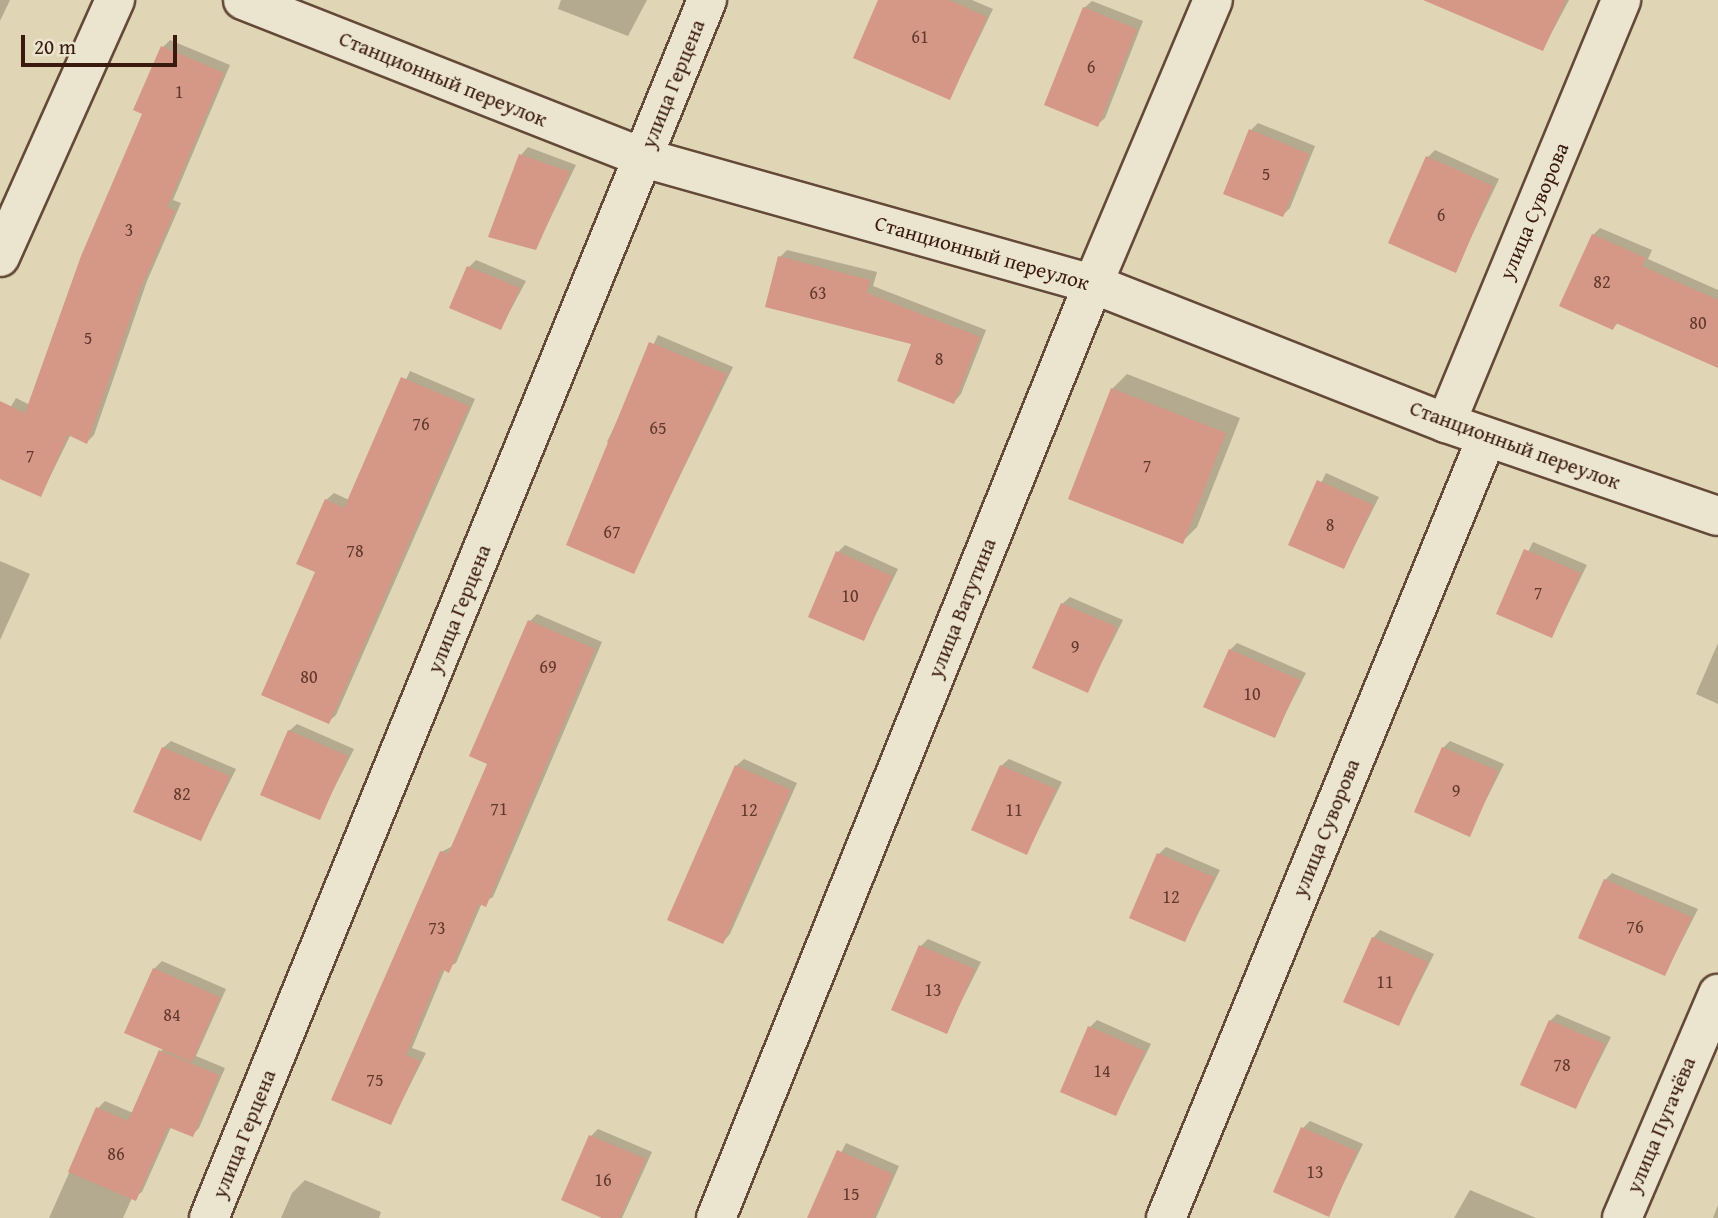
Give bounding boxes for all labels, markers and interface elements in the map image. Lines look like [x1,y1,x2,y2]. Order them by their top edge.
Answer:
street label: улица Герцена [636,16,710,152]
scale bar [24,21,180,65]
street label: Станционный переулок [335,26,551,132]
house number: 61 [911,26,929,48]
text: 20 m [34,31,76,62]
house number: 6 [1087,56,1095,78]
house number: 1 [175,81,183,103]
street label: улица Суворова [1494,139,1574,283]
house number: 5 [1262,163,1270,185]
house number: 6 [1437,204,1445,226]
street label: Станционный переулок [872,210,1092,296]
house number: 3 [125,219,133,241]
house number: 82 [1593,271,1611,293]
house number: 63 [809,282,827,304]
house number: 80 [1689,312,1707,334]
house number: 5 [84,327,92,349]
house number: 8 [935,348,943,370]
street label: Станционный переулок [1406,395,1624,495]
house number: 76 [412,413,430,435]
house number: 65 [649,417,667,439]
house number: 7 [26,445,34,467]
house number: 7 [1143,455,1151,477]
house number: 8 [1326,514,1334,536]
house number: 67 [603,521,621,543]
street label: улица Ватутина [922,534,1002,682]
house number: 78 [346,540,364,562]
street label: улица Герцена [422,541,496,677]
house number: 7 [1534,582,1542,604]
house number: 10 [841,585,859,607]
house number: 9 [1071,636,1079,658]
house number: 69 [539,656,557,678]
house number: 80 [300,666,318,688]
house number: 10 [1243,683,1261,705]
street label: улица Суворова [1287,755,1365,901]
house number: 9 [1452,780,1460,802]
house number: 82 [173,783,191,805]
house number: 71 [490,798,508,820]
house number: 12 [740,799,758,821]
house number: 11 [1005,799,1023,821]
house number: 12 [1162,886,1180,908]
house number: 76 [1626,916,1644,938]
house number: 73 [428,917,446,939]
house number: 11 [1376,971,1394,993]
house number: 13 [924,979,942,1001]
house number: 84 [163,1004,181,1026]
street label: улица Пугачёва [1621,1053,1701,1197]
house number: 78 [1553,1054,1571,1076]
house number: 14 [1093,1060,1111,1082]
street label: улица Герцена [207,1066,281,1202]
house number: 75 [366,1069,384,1091]
house number: 86 [107,1143,125,1165]
house number: 13 [1306,1161,1324,1183]
house number: 16 [594,1169,612,1191]
house number: 15 [842,1183,860,1205]

